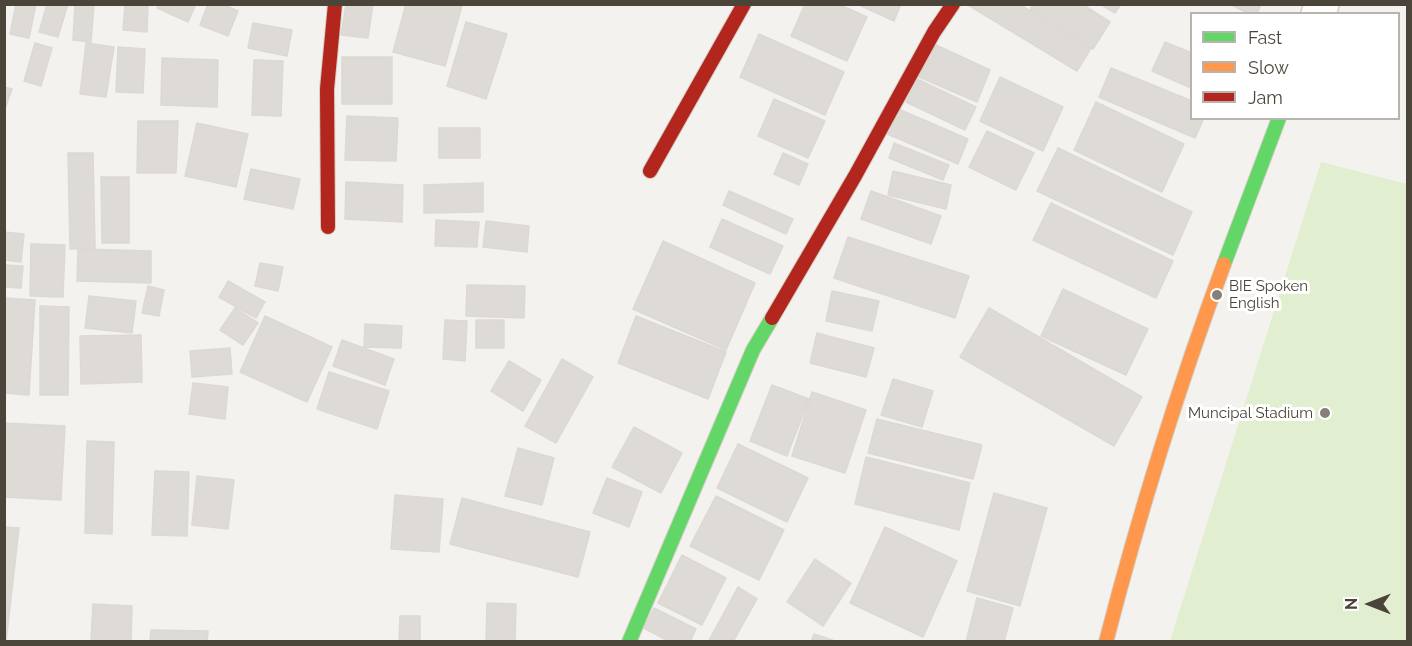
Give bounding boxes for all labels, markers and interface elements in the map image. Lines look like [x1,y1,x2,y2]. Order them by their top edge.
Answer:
legend [1190,12,1400,120]
text: Fast [1248,27,1282,48]
text: Slow [1248,57,1289,78]
text: Jam [1248,87,1283,108]
place label: BIE Spoken English [1229,277,1308,312]
marker: BIE Spoken English [1210,288,1224,302]
place label: Muncipal Stadium [1188,404,1313,422]
marker: Muncipal Stadium [1318,406,1332,420]
north arrow [1340,574,1400,634]
text: N [1342,598,1361,610]

